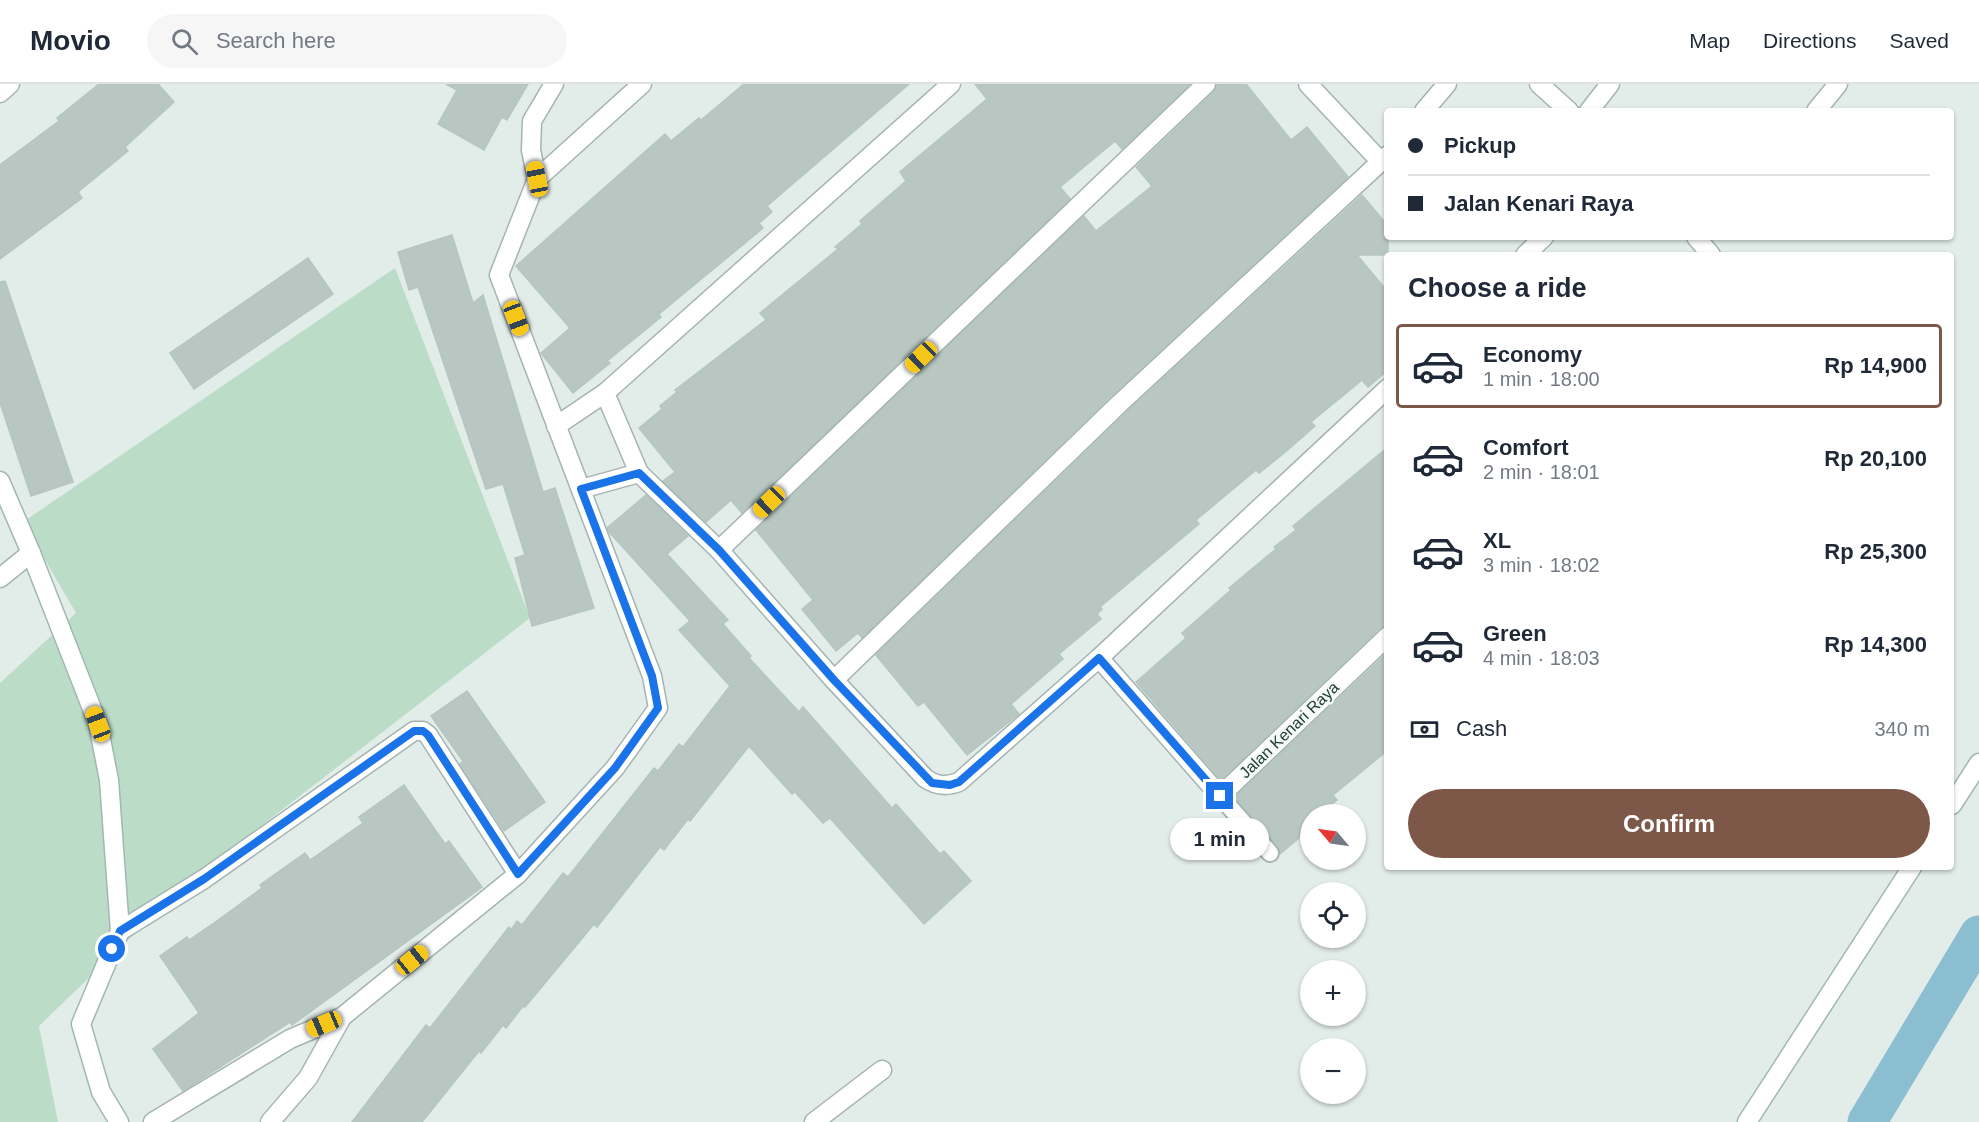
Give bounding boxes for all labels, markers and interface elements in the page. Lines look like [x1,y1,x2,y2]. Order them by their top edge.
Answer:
search box [147,14,567,68]
text: Movio [30,25,111,56]
icon: search [168,25,201,58]
text: Search here [216,28,336,53]
text: Map [1689,29,1730,52]
text: Directions [1763,29,1856,52]
text: Saved [1889,29,1949,52]
text: Pickup [1444,133,1516,158]
car [525,160,549,198]
text: Jalan Kenari Raya [1444,191,1634,216]
text: Choose a ride [1408,273,1587,303]
car [501,298,531,338]
car [902,338,940,376]
icon: car [1411,339,1465,393]
text: Economy [1483,342,1582,367]
text: Rp 14,900 [1824,353,1927,378]
text: 1 min · 18:00 [1483,368,1600,390]
icon: car [1411,432,1465,486]
text: Comfort [1483,435,1569,460]
text: Rp 20,100 [1824,446,1927,471]
text: 2 min · 18:01 [1483,461,1600,483]
car [750,483,788,521]
icon: car [1411,525,1465,579]
text: XL [1483,528,1511,553]
text: Rp 25,300 [1824,539,1927,564]
text: 3 min · 18:02 [1483,554,1600,576]
icon: car [1411,618,1465,672]
text: Green [1483,621,1547,646]
text: Rp 14,300 [1824,632,1927,657]
text: 4 min · 18:03 [1483,647,1600,669]
street label: Jalan Kenari Raya [1236,678,1342,782]
car [83,704,113,744]
icon: cash [1408,713,1441,746]
text: Cash [1456,716,1507,741]
text: 340 m [1874,718,1930,740]
route end [1206,782,1233,809]
button: Confirm [1408,789,1930,858]
north arrow [1300,804,1366,870]
map controls [1300,804,1366,1104]
callout: 1 min [1170,817,1270,859]
text: 1 min [1193,828,1246,850]
button: locate [1300,882,1366,948]
route start [98,935,125,962]
car [392,942,432,978]
button: + [1300,960,1366,1026]
car [304,1009,344,1039]
button: − [1300,1038,1366,1104]

